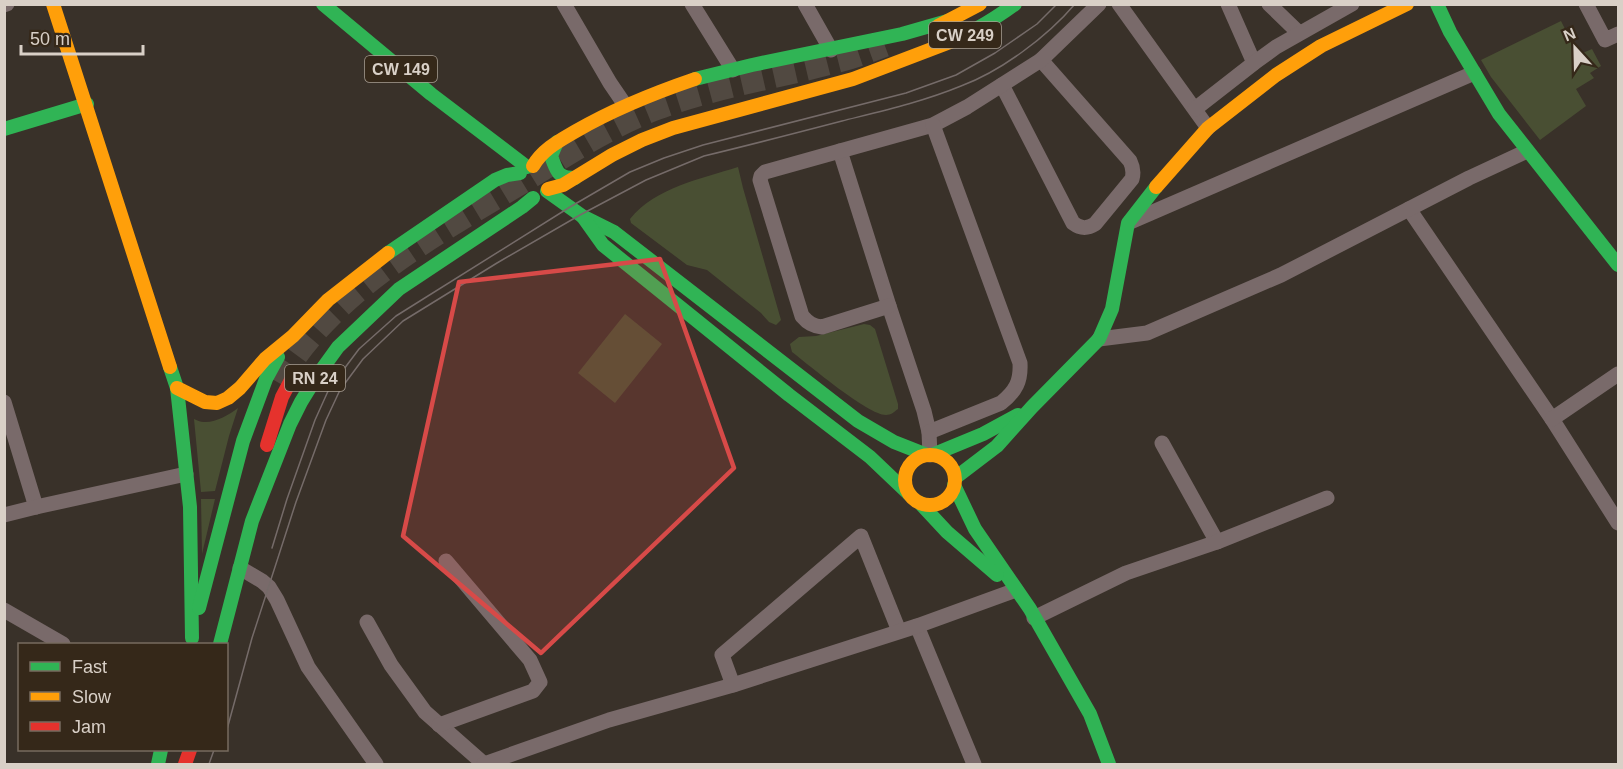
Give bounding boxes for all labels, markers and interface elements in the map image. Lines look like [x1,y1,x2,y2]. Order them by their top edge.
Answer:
scale bar [21,18,142,56]
north arrow [1545,18,1605,78]
road number: CW 249 [929,22,1001,48]
text: N [1561,25,1578,45]
text: 50 m [30,29,70,49]
road number: CW 149 [365,56,437,82]
road number: RN 24 [285,365,345,391]
legend [18,643,228,751]
text: Fast [72,657,107,677]
text: Slow [72,687,112,707]
text: Jam [72,717,106,737]

